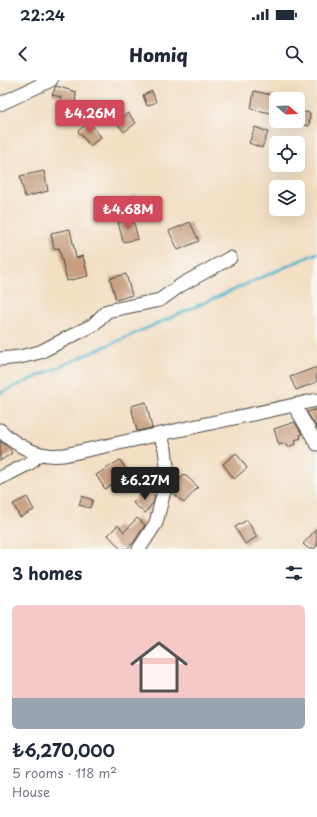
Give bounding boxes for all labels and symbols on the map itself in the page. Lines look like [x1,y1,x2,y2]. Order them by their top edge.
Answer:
north arrow [269,92,305,128]
pin: ₺4.26M [57,100,123,134]
pin: ₺4.68M [95,196,161,230]
pin: ₺6.27M [112,467,178,501]

